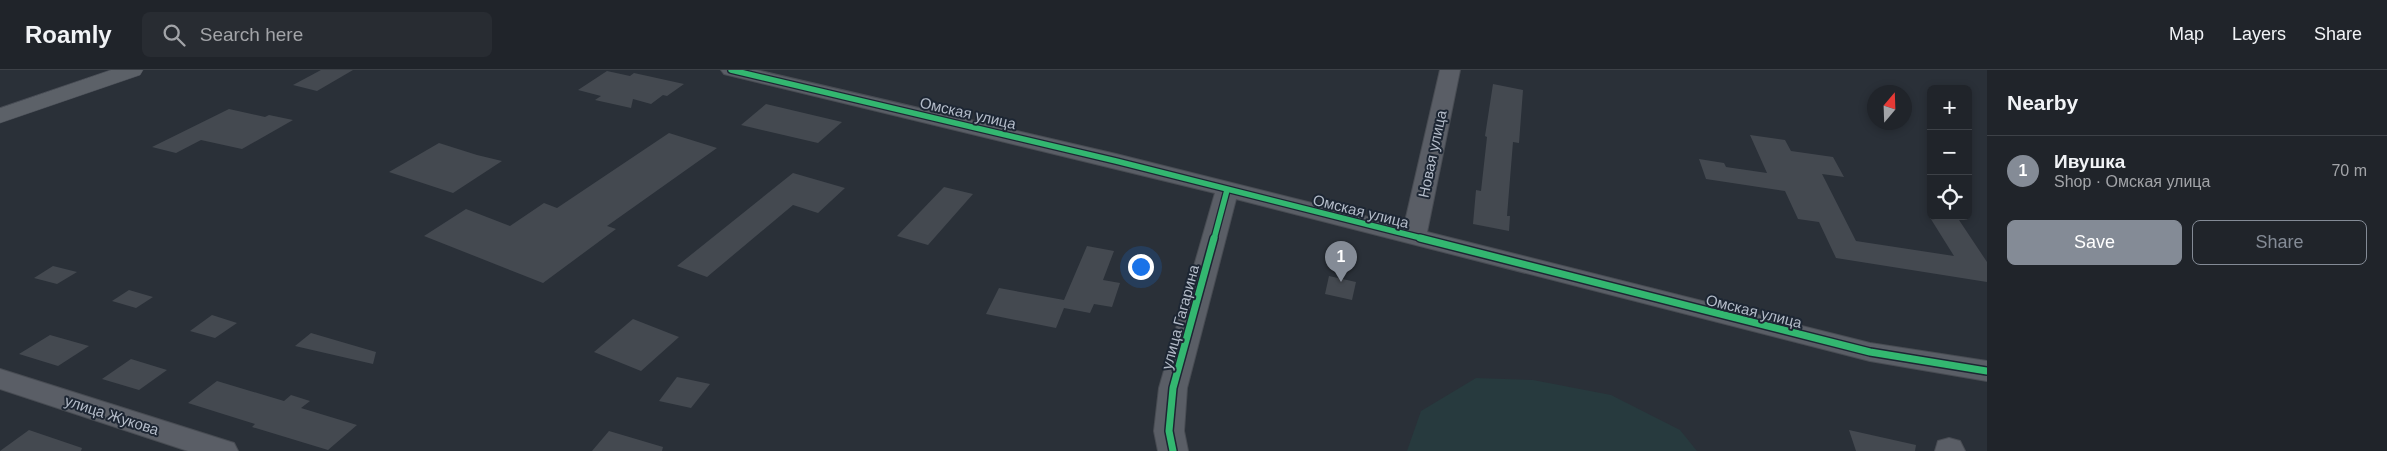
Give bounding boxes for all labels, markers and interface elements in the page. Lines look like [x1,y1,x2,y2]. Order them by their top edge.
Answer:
search box [142,12,492,57]
text: Roamly [25,21,112,48]
icon: search [160,21,188,49]
text: Search here [200,24,303,45]
text: Map [2169,24,2204,44]
text: Layers [2232,24,2286,44]
text: Share [2314,24,2362,44]
north arrow [1867,85,1912,130]
map controls [1927,85,1972,220]
button: + [1927,85,1972,130]
text: Nearby [2007,91,2078,114]
street label: Омская улица [918,94,1018,132]
street label: Новая улица [1414,108,1450,199]
button: − [1927,130,1972,175]
text: Ивушка [2054,151,2125,172]
text: 1 [2019,162,2027,179]
text: 70 m [2331,162,2367,179]
text: Shop · Омская улица [2054,173,2210,190]
button: locate [1927,175,1972,220]
street label: Омская улица [1311,191,1411,231]
button: Save [2007,220,2182,265]
button: Share [2192,220,2367,265]
pin: 1 [1325,241,1357,282]
your location [1128,254,1154,280]
street label: улица Гагарина [1158,262,1202,371]
street label: Омская улица [1704,291,1804,331]
street label: улица Жукова [63,392,162,438]

